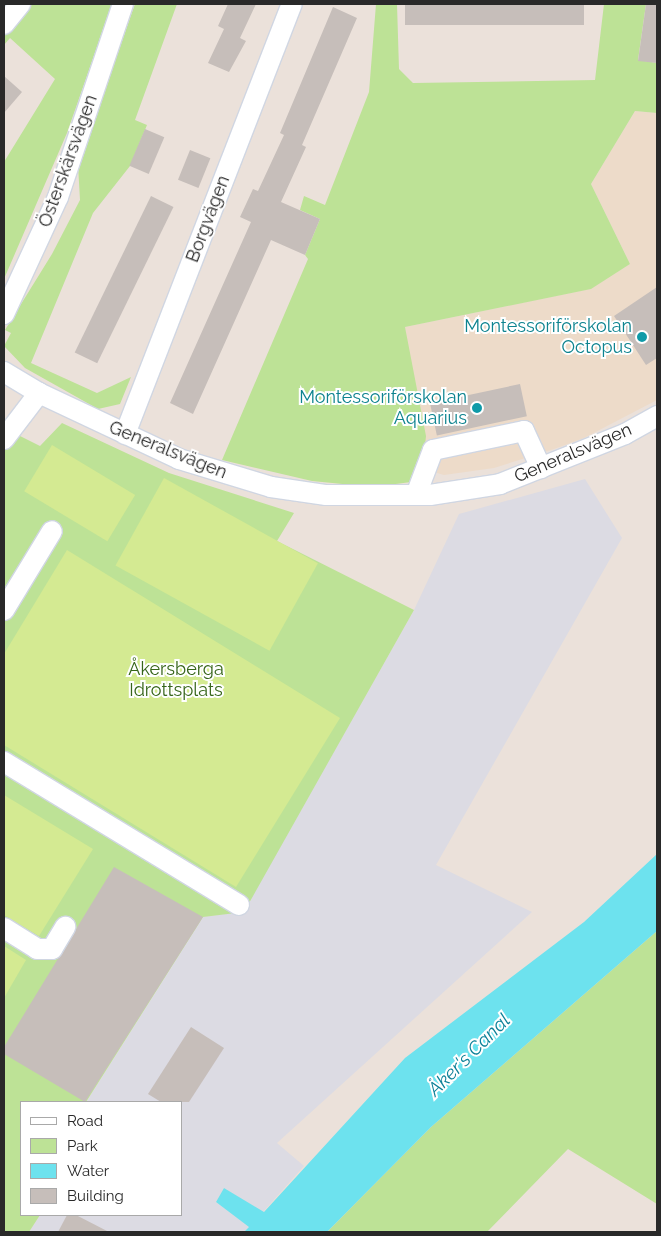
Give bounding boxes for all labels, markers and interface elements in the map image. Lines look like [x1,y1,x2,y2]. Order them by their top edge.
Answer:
street label: Österskärsvägen [34,92,102,230]
street label: Borgvägen [182,173,234,265]
place label: Montessoriförskolan Octopus [464,316,632,358]
marker: Montessoriförskolan Octopus [636,331,648,343]
place label: Montessoriförskolan Aquarius [299,387,467,429]
marker: Montessoriförskolan Aquarius [471,402,483,414]
street label: Generalsvägen [106,417,230,483]
street label: Generalsvägen [511,419,635,487]
park label: Åkersberga Idrottsplats [128,659,224,702]
water label: Åker's Canal [423,1009,515,1101]
legend [20,1101,182,1216]
text: Road [67,1112,103,1130]
text: Park [67,1137,98,1155]
text: Water [67,1162,109,1180]
text: Building [67,1187,124,1205]

